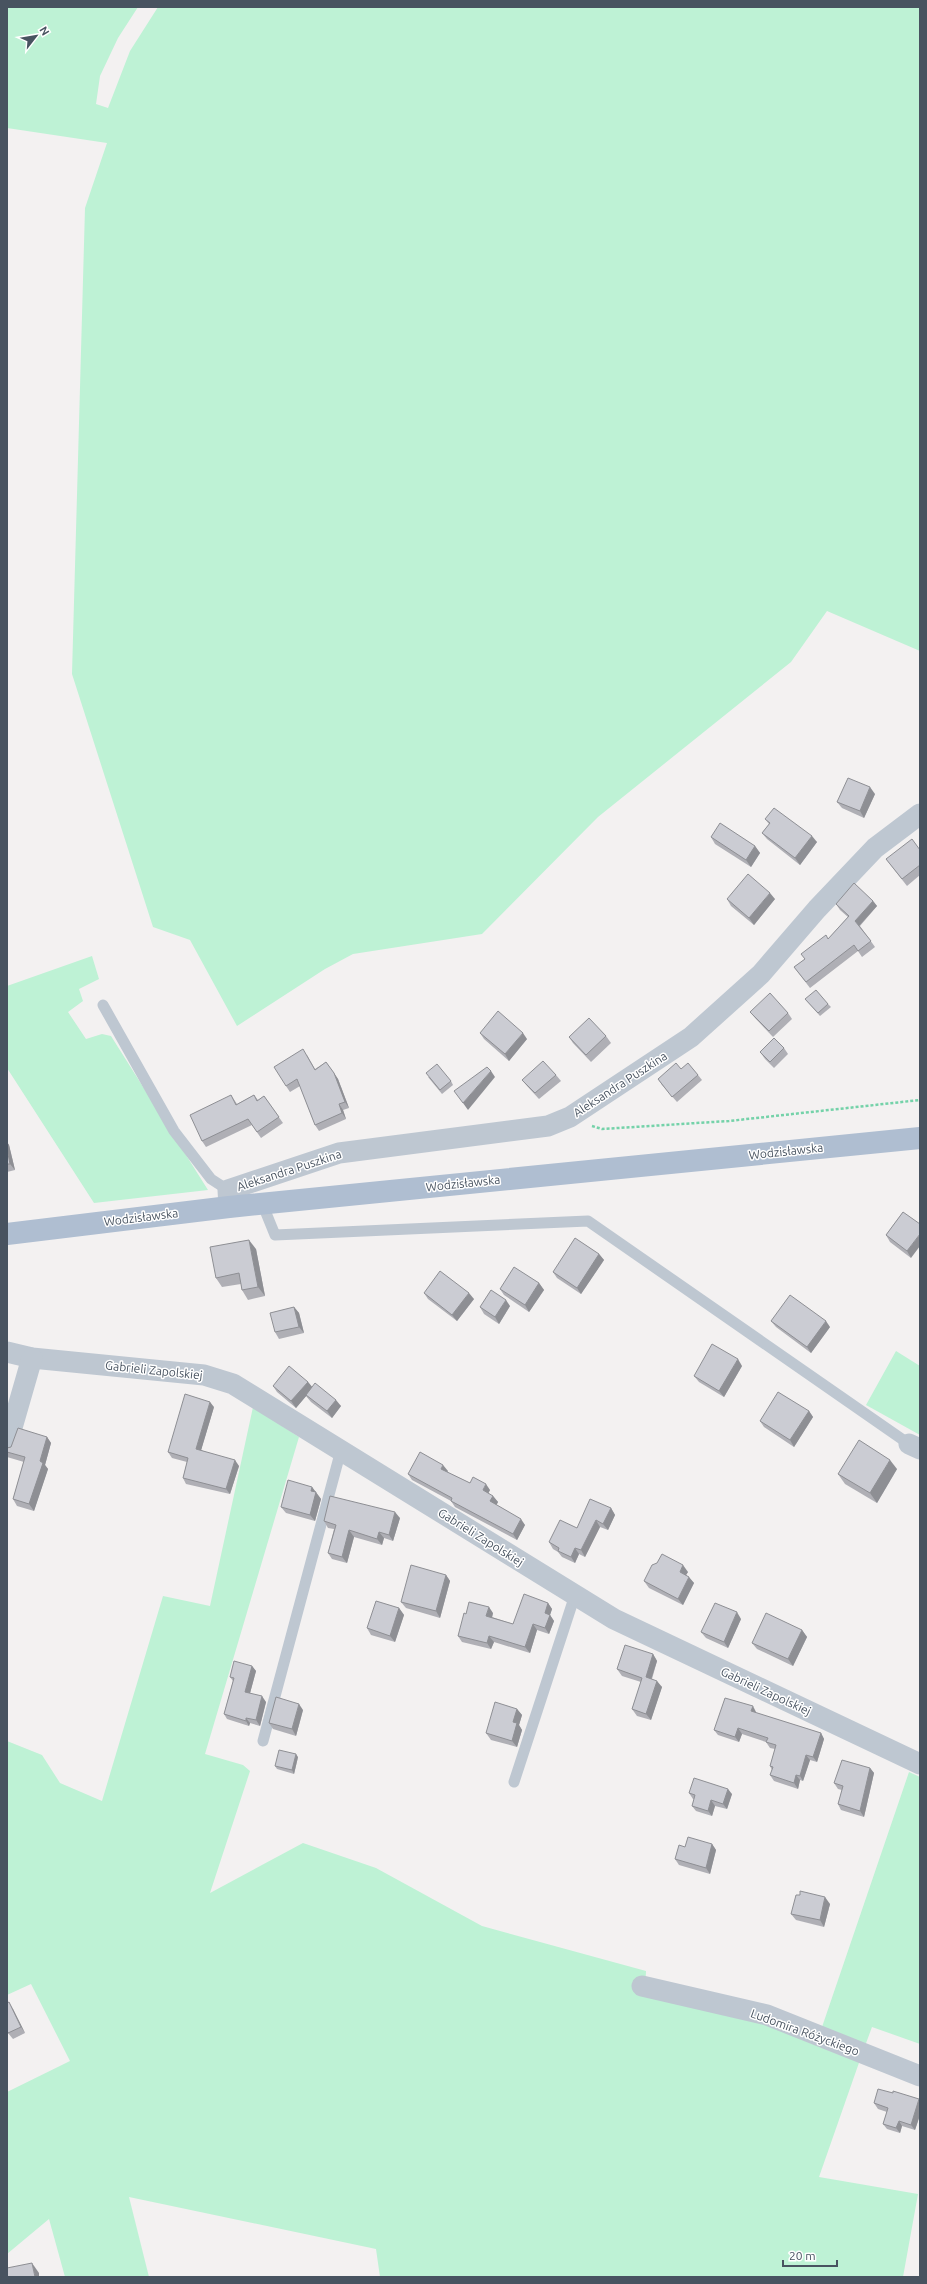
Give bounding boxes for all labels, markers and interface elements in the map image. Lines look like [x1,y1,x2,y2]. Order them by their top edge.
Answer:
north arrow [16,16,56,56]
text: N [37,24,52,37]
street label: Aleksandra Puszkina [571,1049,669,1119]
street label: Wodzisławska [748,1141,824,1161]
street label: Aleksandra Puszkina [235,1147,343,1193]
street label: Wodzisławska [425,1173,501,1193]
street label: Wodzisławska [103,1206,179,1228]
street label: Gabrieli Zapolskiej [105,1358,203,1382]
street label: Gabrieli Zapolskiej [436,1506,526,1569]
street label: Gabrieli Zapolskiej [719,1664,813,1718]
street label: Ludomira Różyckiego [749,2006,861,2058]
scale bar [783,2242,837,2268]
text: 20 m [789,2249,816,2262]

